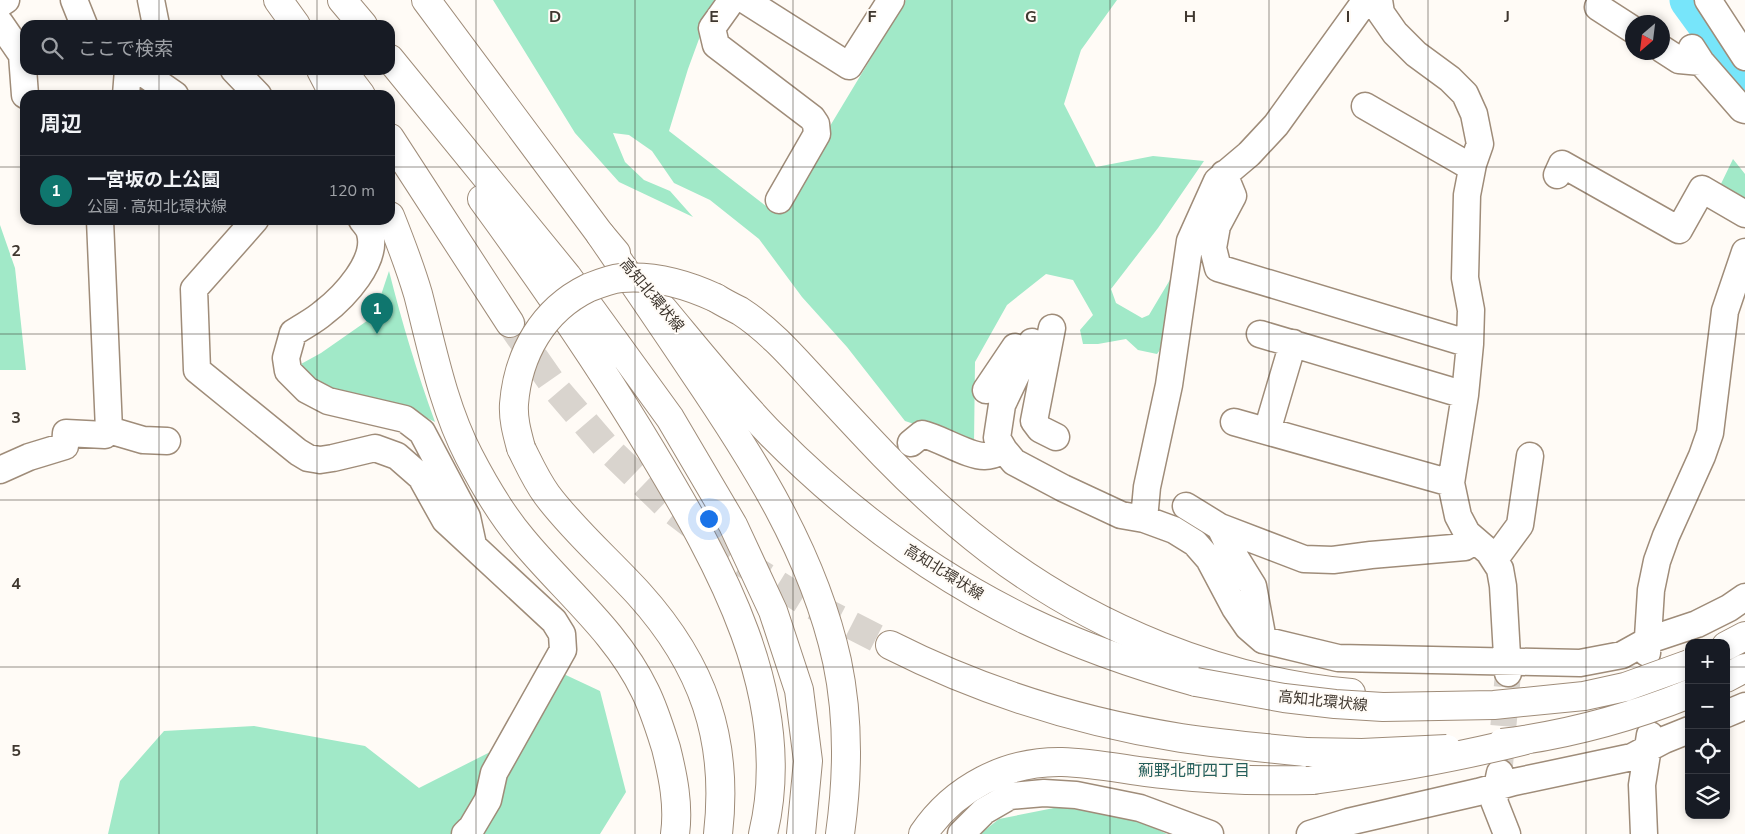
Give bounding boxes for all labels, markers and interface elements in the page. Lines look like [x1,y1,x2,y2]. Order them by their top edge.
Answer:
text: D [549,6,561,28]
text: E [709,6,719,28]
text: F [868,6,877,28]
text: G [1025,6,1037,28]
text: H [1184,6,1196,28]
text: I [1346,6,1350,28]
text: J [1503,6,1510,28]
north arrow [1625,15,1670,60]
search box [20,20,395,75]
icon: search [38,34,66,62]
text: ここで検索 [78,36,173,62]
text: 周辺 [40,110,82,138]
text: 一宮坂の上公園 [87,167,220,193]
text: 1 [51,180,61,202]
text: 120 m [328,180,375,202]
text: 公園 · 高知北環状線 [87,196,227,218]
text: 2 [11,240,21,262]
street label: 高知北環状線 [615,254,689,336]
pin: 1 [361,293,393,334]
text: 3 [11,407,21,429]
your location [696,506,722,532]
street label: 高知北環状線 [901,540,987,604]
text: 4 [11,573,21,595]
map controls [1685,639,1730,819]
button: + [1685,639,1730,684]
button: − [1685,684,1730,729]
street label: 高知北環状線 [1277,686,1369,716]
button: locate [1685,729,1730,774]
text: 5 [11,740,21,762]
district label: 薊野北町四丁目 [1138,760,1250,782]
button: layers [1685,774,1730,819]

